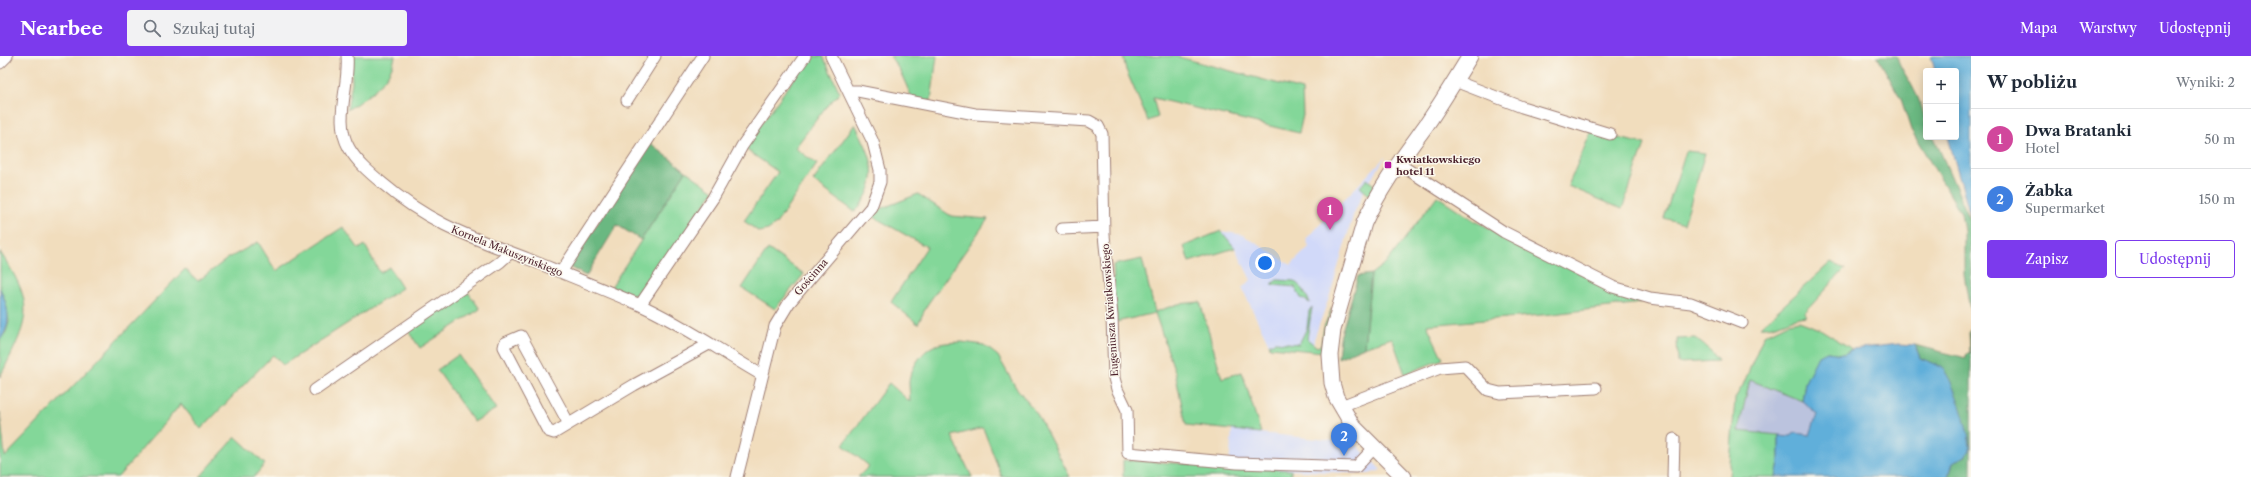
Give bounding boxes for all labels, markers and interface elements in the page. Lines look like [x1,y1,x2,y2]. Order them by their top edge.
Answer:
search box [127,10,407,46]
text: Nearbee [20,17,103,40]
icon: search [141,17,163,39]
text: Szukaj tutaj [173,19,255,38]
text: Mapa [2020,19,2057,37]
text: Warstwy [2079,19,2137,37]
text: Udostępnij [2159,19,2231,37]
map controls [1923,68,1959,140]
button: + [1923,68,1959,104]
text: W pobliżu [1987,72,2077,92]
text: Wyniki: 2 [2176,74,2235,90]
button: − [1923,104,1959,140]
text: Dwa Bratanki [2025,121,2132,140]
text: 1 [1997,131,2003,147]
text: 50 m [2204,131,2235,147]
text: Hotel [2025,140,2060,156]
place label: Kwiatkowskiego hotel 11 [1396,153,1481,178]
marker: Kwiatkowskiego hotel 11 [1383,160,1393,170]
text: Żabka [2025,181,2073,200]
text: 2 [1996,191,2004,207]
text: 150 m [2199,191,2235,207]
pin: 1 [1317,197,1343,230]
text: Supermarket [2025,200,2105,216]
street label: Kornela Makuszyńskiego [449,223,565,279]
button: Zapisz [1987,240,2107,278]
button: Udostępnij [2115,240,2235,278]
street label: Eugeniusza Kwiatkowskiego [1099,243,1121,377]
your location [1255,253,1275,273]
street label: Gościnna [791,255,831,298]
pin: 2 [1331,423,1357,456]

